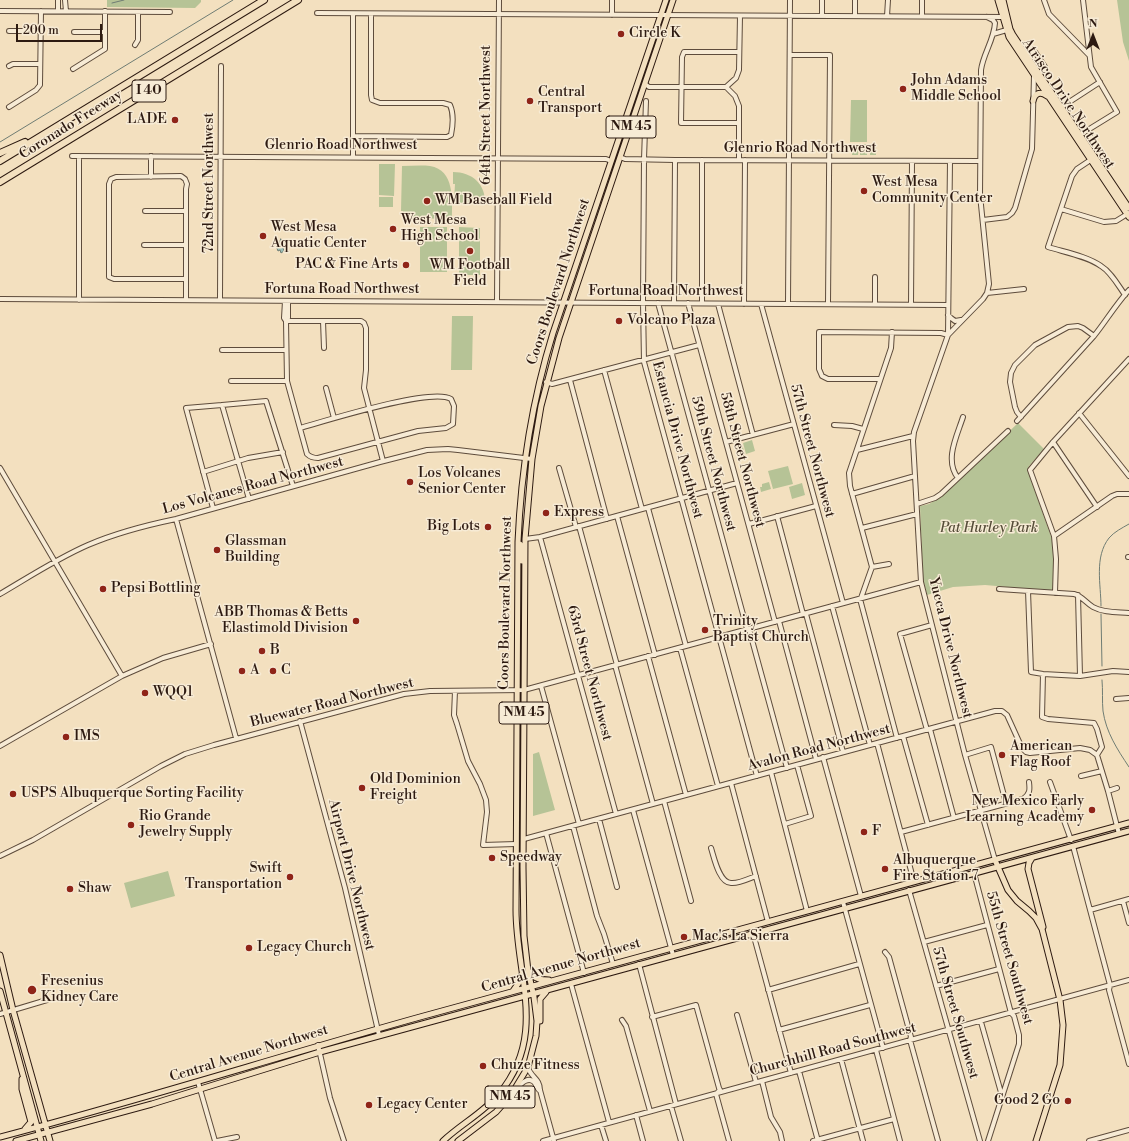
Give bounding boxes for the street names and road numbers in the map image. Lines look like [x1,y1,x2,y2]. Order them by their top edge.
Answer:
street label: Atrisco Drive Northwest [1018,36,1118,172]
street label: 64th Street Northwest [479,45,495,185]
road number: I 40 [132,80,166,102]
street label: Coronado Freeway [17,87,125,163]
street label: 72nd Street Northwest [202,113,218,253]
road number: NM 45 [606,116,656,138]
street label: Glenrio Road Northwest [265,138,417,154]
street label: Glenrio Road Northwest [724,141,876,157]
street label: Coors Boulevard Northwest [524,197,594,367]
street label: Fortuna Road Northwest [265,282,419,298]
street label: Fortuna Road Northwest [589,284,743,300]
street label: Estancia Drive Northwest [648,359,706,521]
street label: 57th Street Northwest [786,383,838,519]
street label: 58th Street Northwest [716,391,768,529]
street label: 59th Street Northwest [687,395,739,533]
street label: Los Volcanes Road Northwest [161,454,345,518]
street label: Coors Boulevard Northwest [496,516,516,690]
street label: Yucca Drive Northwest [924,576,976,720]
street label: 63rd Street Northwest [563,603,615,743]
street label: Bluewater Road Northwest [249,675,415,731]
road number: NM 45 [499,702,549,724]
street label: Avalon Road Northwest [746,721,892,775]
street label: Airport Drive Northwest [324,798,378,952]
street label: 55th Street Southwest [982,889,1036,1027]
street label: Central Avenue Northwest [479,935,643,997]
street label: 57th Street Southwest [928,945,982,1081]
street label: Churchhill Road Southwest [748,1020,918,1080]
street label: Central Avenue Northwest [168,1022,330,1086]
road number: NM 45 [485,1086,535,1108]

